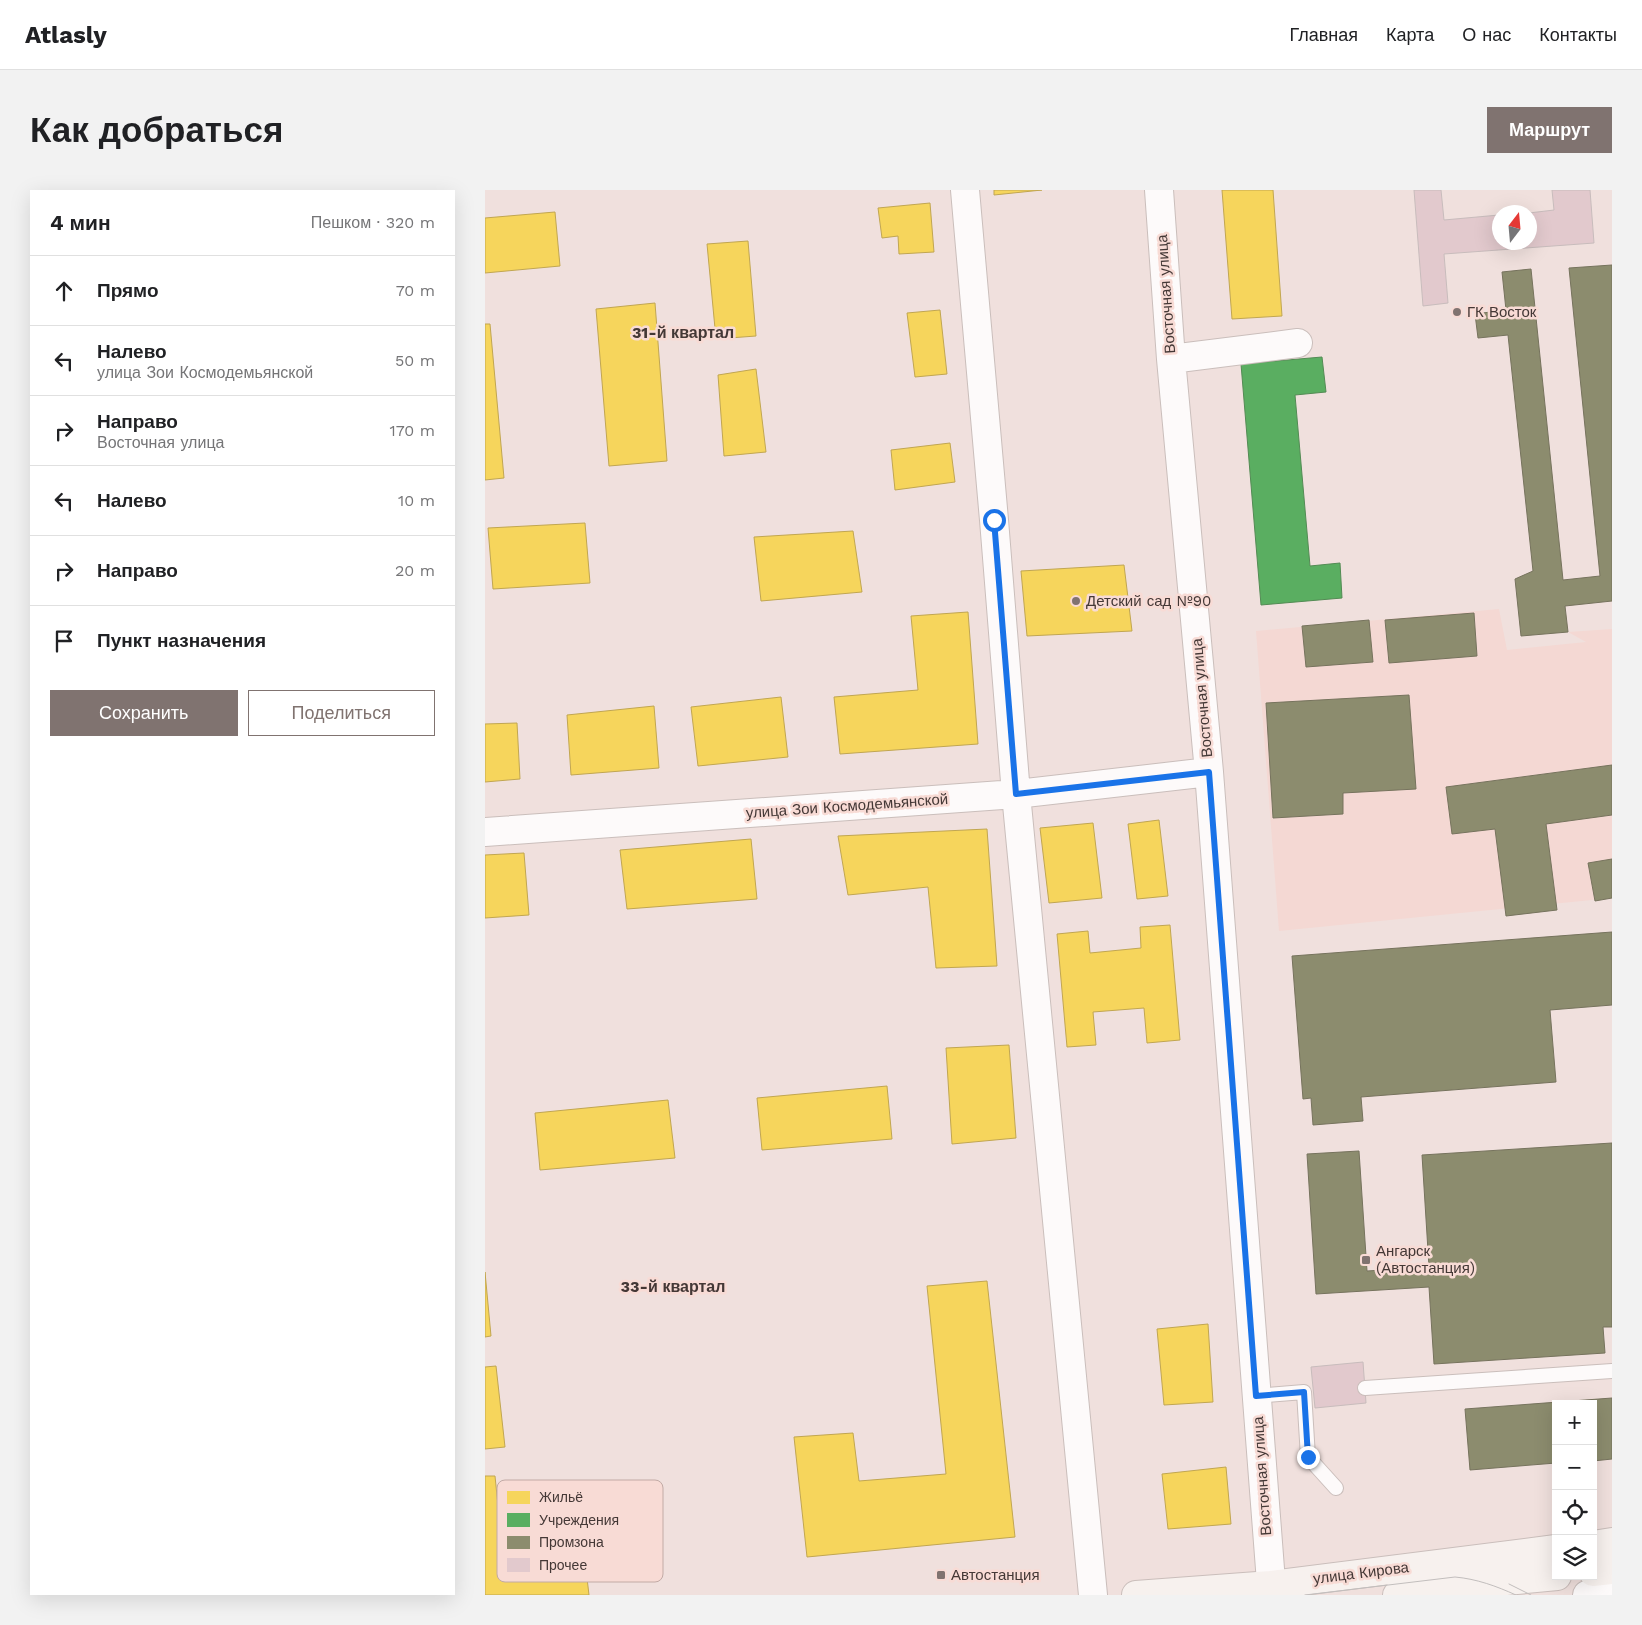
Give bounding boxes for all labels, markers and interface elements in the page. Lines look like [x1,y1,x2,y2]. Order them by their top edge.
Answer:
text: Atlasly [25,21,107,49]
text: Главная [1289,24,1358,45]
text: Карта [1386,24,1434,45]
text: О нас [1462,24,1511,45]
text: Контакты [1539,24,1617,45]
button: Маршрут [1487,107,1612,153]
text: Как добраться [30,109,283,151]
north arrow [1492,205,1537,250]
text: 4 мин [50,210,111,235]
text: Пешком · 320 m [311,213,435,232]
street label: Восточная улица [1153,233,1179,354]
icon: ahead [50,277,78,305]
text: Прямо [97,279,159,302]
text: 70 m [396,281,435,300]
place label: ГК Восток [1467,303,1537,321]
marker: ГК Восток [1451,306,1463,318]
district label: 31-й квартал [632,323,734,342]
text: Налево [97,340,167,363]
icon: left [50,347,78,375]
text: 50 m [395,351,435,370]
text: улица Зои Космодемьянской [97,363,313,382]
text: Направо [97,410,178,433]
icon: right [50,417,78,445]
text: 170 m [389,421,435,440]
text: Восточная улица [97,433,224,452]
icon: left [50,487,78,515]
text: Налево [97,489,167,512]
text: 10 m [398,491,435,510]
route start [983,509,1006,532]
icon: right [50,557,78,585]
text: Направо [97,559,178,582]
text: 20 m [395,561,435,580]
place label: Детский сад №90 [1086,592,1211,610]
marker: Детский сад №90 [1070,595,1082,607]
icon: arrive [50,627,78,655]
text: Пункт назначения [97,629,266,652]
street label: Восточная улица [1188,637,1216,758]
button: Сохранить [50,690,238,736]
button: Поделиться [248,690,435,736]
street label: улица Зои Космодемьянской [745,790,949,822]
place label: Ангарск (Автостанция) [1376,1242,1475,1277]
marker: Ангарск (Автостанция) [1360,1254,1372,1266]
district label: 33-й квартал [621,1277,725,1296]
map controls [1552,1400,1597,1580]
button: + [1552,1400,1597,1445]
street label: Восточная улица [1249,1415,1275,1536]
button: − [1552,1445,1597,1490]
route end [1297,1446,1320,1469]
legend [497,1480,663,1582]
text: Жильё [539,1489,583,1505]
button: locate [1552,1490,1597,1535]
text: Учреждения [539,1512,619,1528]
text: Промзона [539,1534,604,1550]
button: layers [1552,1535,1597,1580]
text: Прочее [539,1557,587,1573]
street label: улица Кирова [1312,1558,1411,1588]
place label: Автостанция [951,1566,1040,1584]
marker: Автостанция [935,1569,947,1581]

